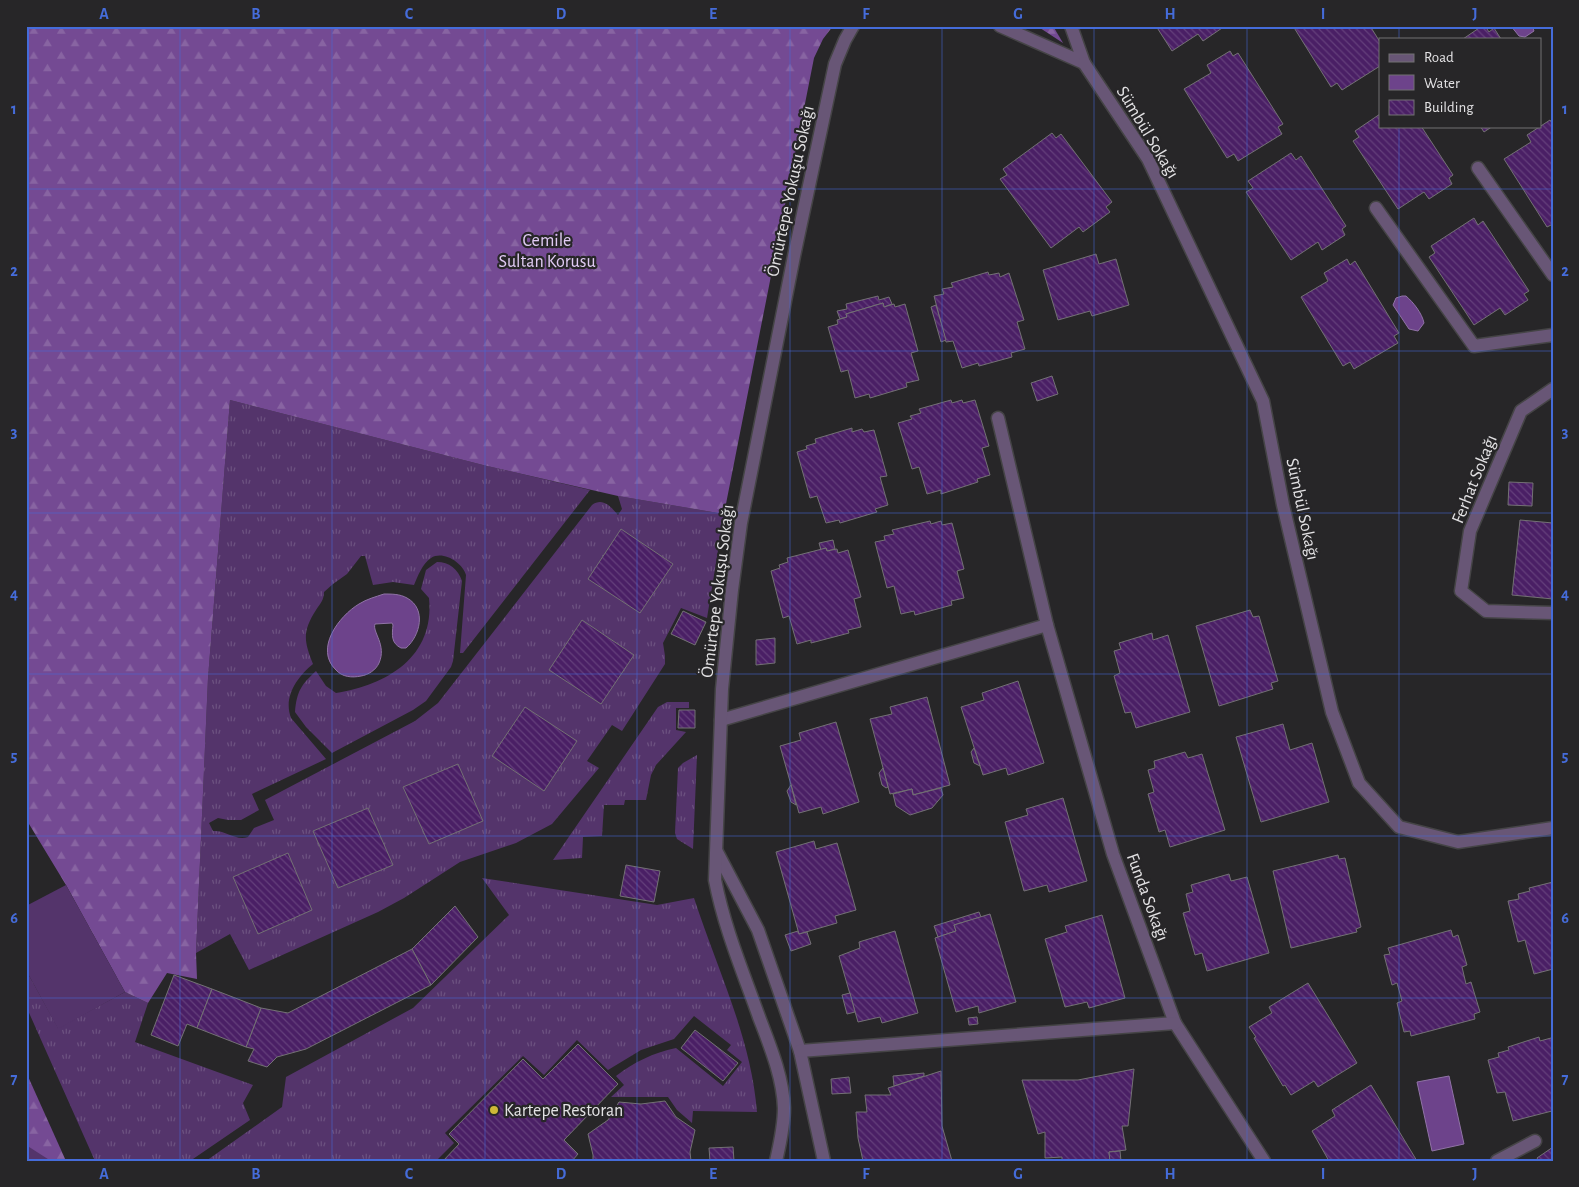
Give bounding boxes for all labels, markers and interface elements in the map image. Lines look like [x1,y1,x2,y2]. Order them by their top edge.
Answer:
text: A [99,6,109,22]
text: B [251,6,261,22]
text: C [405,6,414,22]
text: D [556,6,567,22]
text: E [709,6,717,22]
text: F [862,6,870,22]
text: G [1013,6,1023,22]
text: H [1164,6,1176,22]
text: I [1321,6,1325,22]
text: J [1472,6,1478,22]
legend [1379,38,1542,128]
text: Road [1424,50,1454,65]
text: Water [1424,76,1460,91]
street label: Sümbül Sokağı [1113,83,1182,182]
text: Building [1424,100,1474,115]
text: 1 [11,101,17,117]
text: 1 [1562,101,1568,117]
street label: Ömürtepe Yokuşu Sokağı [762,104,818,278]
park label: Cemile Sultan Korusu [498,232,596,271]
text: 2 [10,263,18,279]
text: 2 [1561,263,1569,279]
text: 3 [11,424,18,440]
text: 3 [1562,424,1569,440]
street label: Ferhat Sokağı [1449,432,1501,526]
street label: Sümbül Sokağı [1282,456,1322,562]
street label: Ömürtepe Yokuşu Sokağı [696,503,738,679]
text: 4 [10,586,18,602]
text: 4 [1561,586,1569,602]
text: 5 [11,748,18,764]
text: 5 [1562,748,1569,764]
street label: Funda Sokağı [1123,851,1171,944]
text: 6 [10,910,18,926]
text: 6 [1561,910,1569,926]
text: 7 [11,1071,18,1087]
text: 7 [1562,1071,1569,1087]
place label: Kartepe Restoran [504,1102,623,1120]
marker: Kartepe Restoran [488,1104,500,1116]
text: A [99,1166,109,1182]
text: B [251,1166,261,1182]
text: C [405,1166,414,1182]
text: D [556,1166,567,1182]
text: E [709,1166,717,1182]
text: F [862,1166,870,1182]
text: G [1013,1166,1023,1182]
text: H [1164,1166,1176,1182]
text: I [1321,1166,1325,1182]
text: J [1472,1166,1478,1182]

